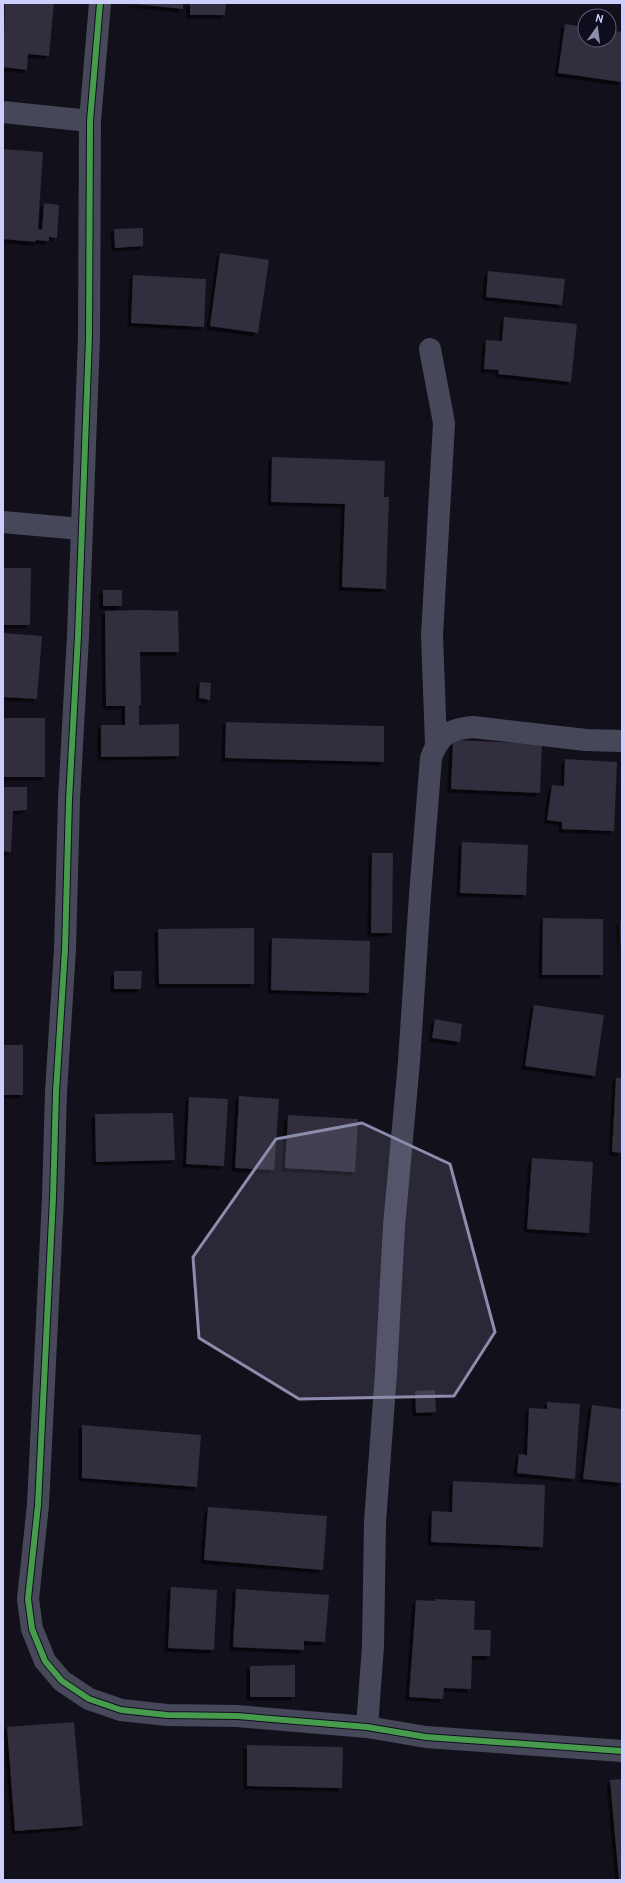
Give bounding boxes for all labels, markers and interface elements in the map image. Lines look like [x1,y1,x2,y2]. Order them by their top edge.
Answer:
north arrow [577,8,617,48]
text: N [594,11,605,26]

